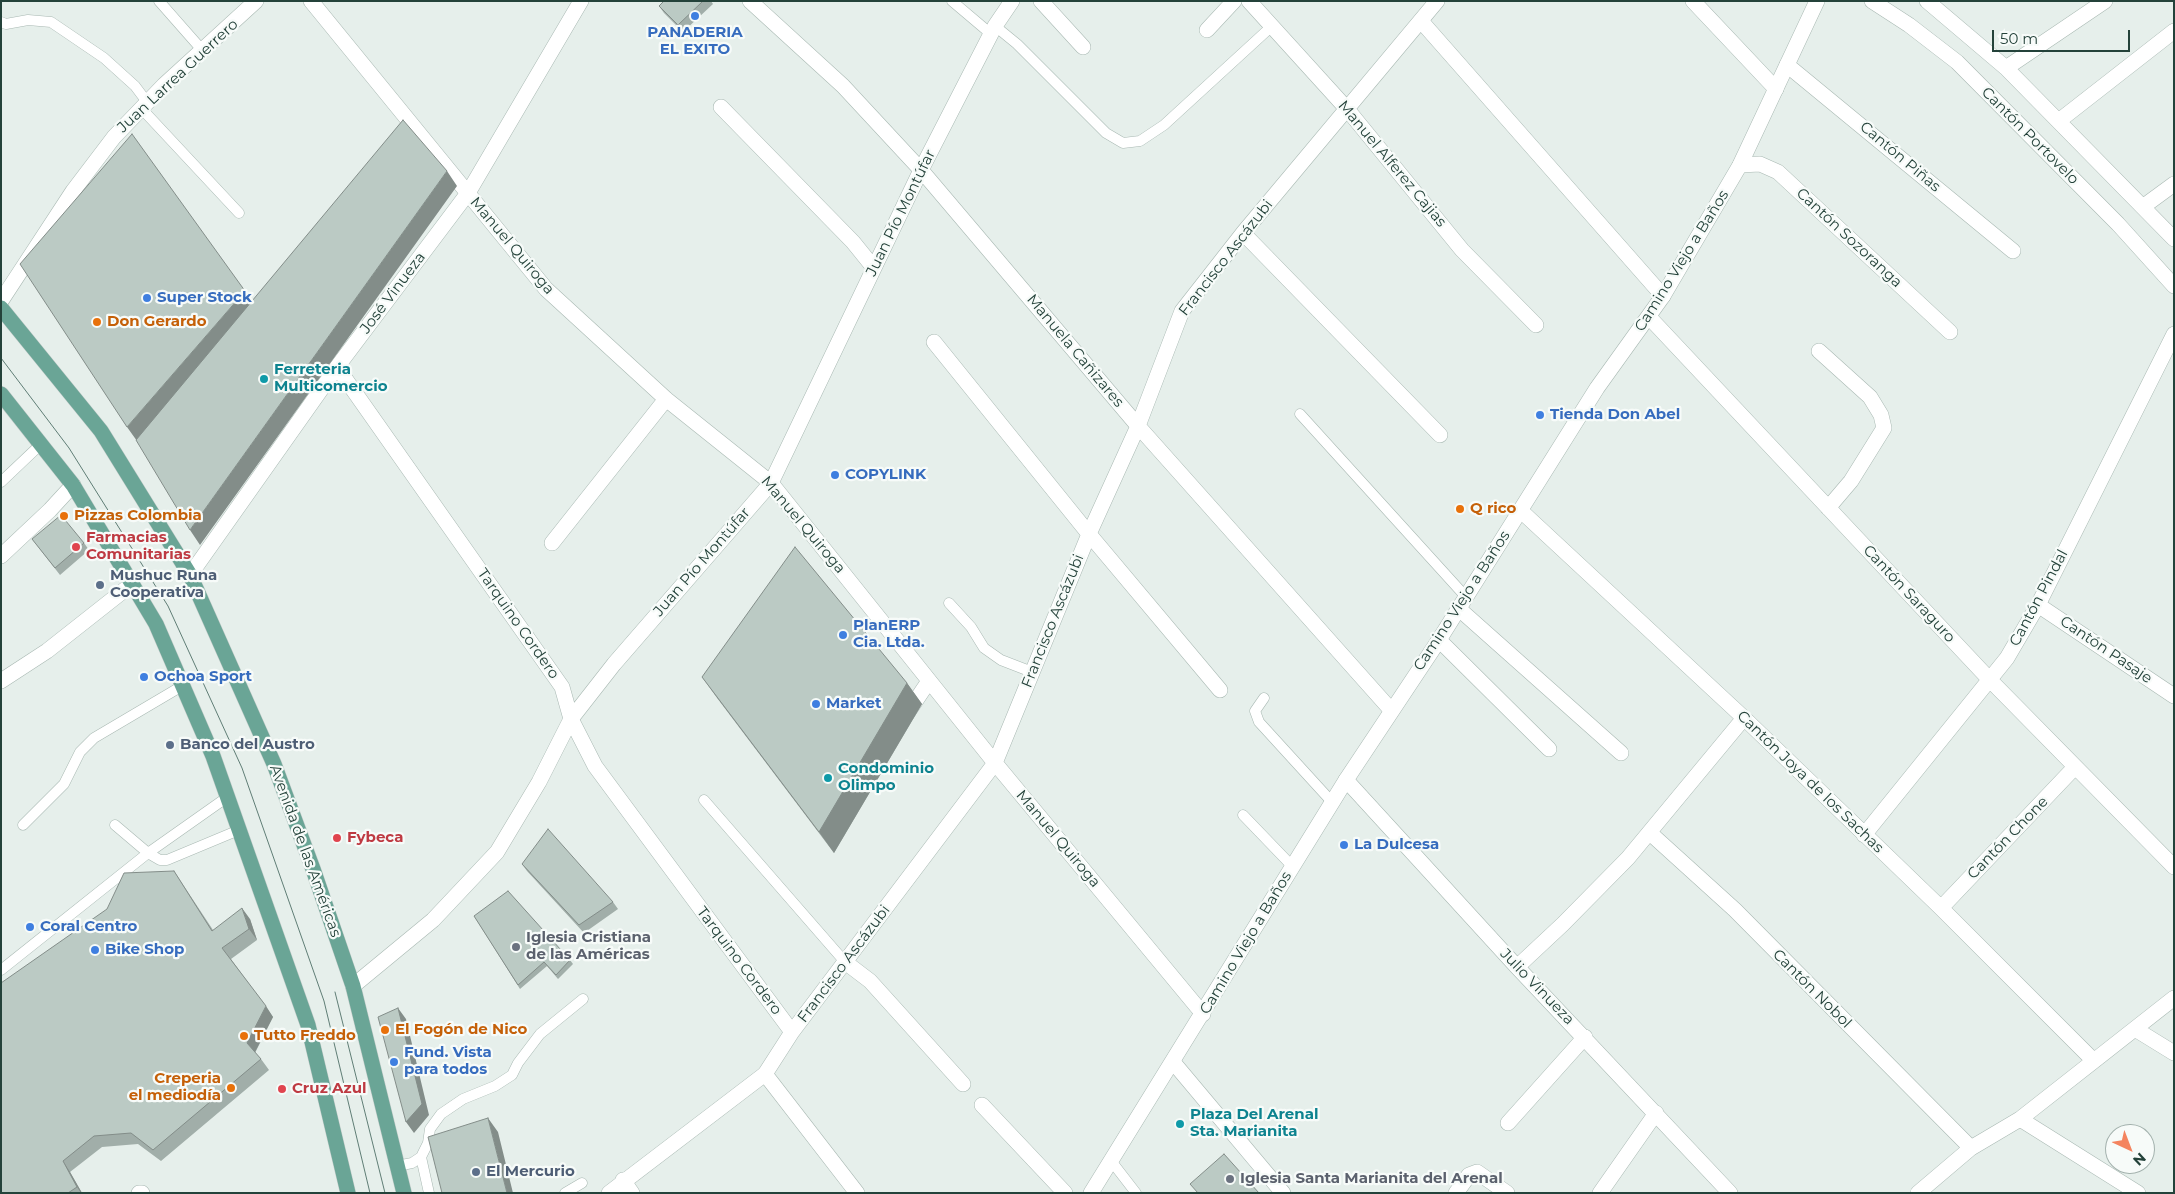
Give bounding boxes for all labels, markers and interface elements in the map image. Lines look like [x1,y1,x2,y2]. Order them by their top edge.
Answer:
marker: PANADERIA EL EXITO [689,10,701,22]
street label: Juan Larrea Guerrero [114,15,242,137]
scale bar [1995,20,2132,52]
place label: PANADERIA EL EXITO [647,24,743,59]
text: 50 m [2000,29,2038,48]
street label: Cantón Portovelo [1978,84,2082,188]
street label: Manuel Alferez Cajias [1334,97,1450,231]
street label: Cantón Piñas [1856,118,1944,196]
street label: Juan Pío Montúfar [863,147,939,279]
street label: Cantón Sozoranga [1792,184,1906,292]
street label: Camino Viejo a Baños [1631,187,1733,335]
street label: Manuel Quiroga [466,194,558,298]
street label: Francisco Ascázubi [1175,196,1277,320]
street label: José Vinueza [357,249,429,337]
place label: Super Stock [157,289,252,307]
street label: Manuela Cañizares [1023,291,1127,411]
marker: Super Stock [141,292,153,304]
place label: Don Gerardo [107,313,207,331]
marker: Don Gerardo [91,316,103,328]
place label: Ferreteria Multicomercio [274,361,388,396]
marker: Ferreteria Multicomercio [258,373,270,385]
place label: Tienda Don Abel [1550,406,1680,424]
marker: Tienda Don Abel [1534,409,1546,421]
place label: COPYLINK [845,466,926,484]
marker: COPYLINK [829,469,841,481]
street label: Manuel Quiroga [757,473,849,577]
place label: Q rico [1470,500,1516,518]
marker: Q rico [1454,503,1466,515]
street label: Juan Pío Montúfar [650,504,754,620]
place label: Pizzas Colombia [74,507,202,525]
marker: Pizzas Colombia [58,510,70,522]
street label: Camino Viejo a Baños [1410,528,1514,674]
place label: Farmacias Comunitarias [86,529,191,564]
marker: Farmacias Comunitarias [70,541,82,553]
street label: Cantón Saraguro [1859,542,1959,646]
street label: Cantón Pindal [2006,547,2072,649]
street label: Francisco Ascázubi [1018,552,1088,690]
street label: Tarquino Cordero [473,565,563,683]
place label: Mushuc Runa Cooperativa [110,567,217,602]
marker: Mushuc Runa Cooperativa [94,579,106,591]
street label: Cantón Pasaje [2056,612,2156,688]
place label: PlanERP Cia. Ltda. [853,617,925,652]
marker: PlanERP Cia. Ltda. [837,629,849,641]
place label: Ochoa Sport [154,668,252,686]
marker: Ochoa Sport [138,671,150,683]
place label: Market [826,695,881,713]
marker: Market [810,698,822,710]
street label: Cantón Joya de los Sachas [1733,707,1887,857]
place label: Banco del Austro [180,736,315,754]
marker: Banco del Austro [164,739,176,751]
place label: Condominio Olimpo [838,760,934,795]
street label: Avenida de las Américas [265,762,345,940]
marker: Condominio Olimpo [822,772,834,784]
street label: Manuel Quiroga [1012,787,1104,891]
street label: Cantón Chone [1964,793,2052,883]
place label: Fybeca [347,829,403,847]
marker: Fybeca [331,832,343,844]
place label: La Dulcesa [1354,836,1439,854]
marker: La Dulcesa [1338,839,1350,851]
street label: Camino Viejo a Baños [1196,868,1296,1018]
street label: Francisco Ascázubi [794,902,894,1026]
street label: Tarquino Cordero [693,903,785,1019]
place label: Coral Centro [40,918,137,936]
marker: Coral Centro [24,921,36,933]
place label: Iglesia Cristiana de las Américas [526,929,651,964]
place label: Bike Shop [105,941,184,959]
marker: Iglesia Cristiana de las Américas [510,941,522,953]
marker: Bike Shop [89,944,101,956]
street label: Julio Vinueza [1496,945,1578,1029]
street label: Cantón Nobol [1769,946,1855,1032]
place label: El Fogón de Nico [395,1021,527,1039]
marker: El Fogón de Nico [379,1024,391,1036]
place label: Tutto Freddo [254,1027,356,1045]
marker: Tutto Freddo [238,1030,250,1042]
place label: Fund. Vista para todos [404,1044,492,1079]
marker: Fund. Vista para todos [388,1056,400,1068]
place label: Creperia el mediodía [129,1070,221,1105]
place label: Cruz Azul [292,1080,366,1098]
marker: Creperia el mediodía [225,1082,237,1094]
marker: Cruz Azul [276,1083,288,1095]
place label: Plaza Del Arenal Sta. Marianita [1190,1106,1318,1141]
marker: Plaza Del Arenal Sta. Marianita [1174,1118,1186,1130]
north arrow [2105,1124,2155,1174]
text: N [2129,1149,2150,1170]
place label: El Mercurio [486,1163,575,1181]
marker: El Mercurio [470,1166,482,1178]
place label: Iglesia Santa Marianita del Arenal [1240,1170,1503,1188]
marker: Iglesia Santa Marianita del Arenal [1224,1173,1236,1185]

